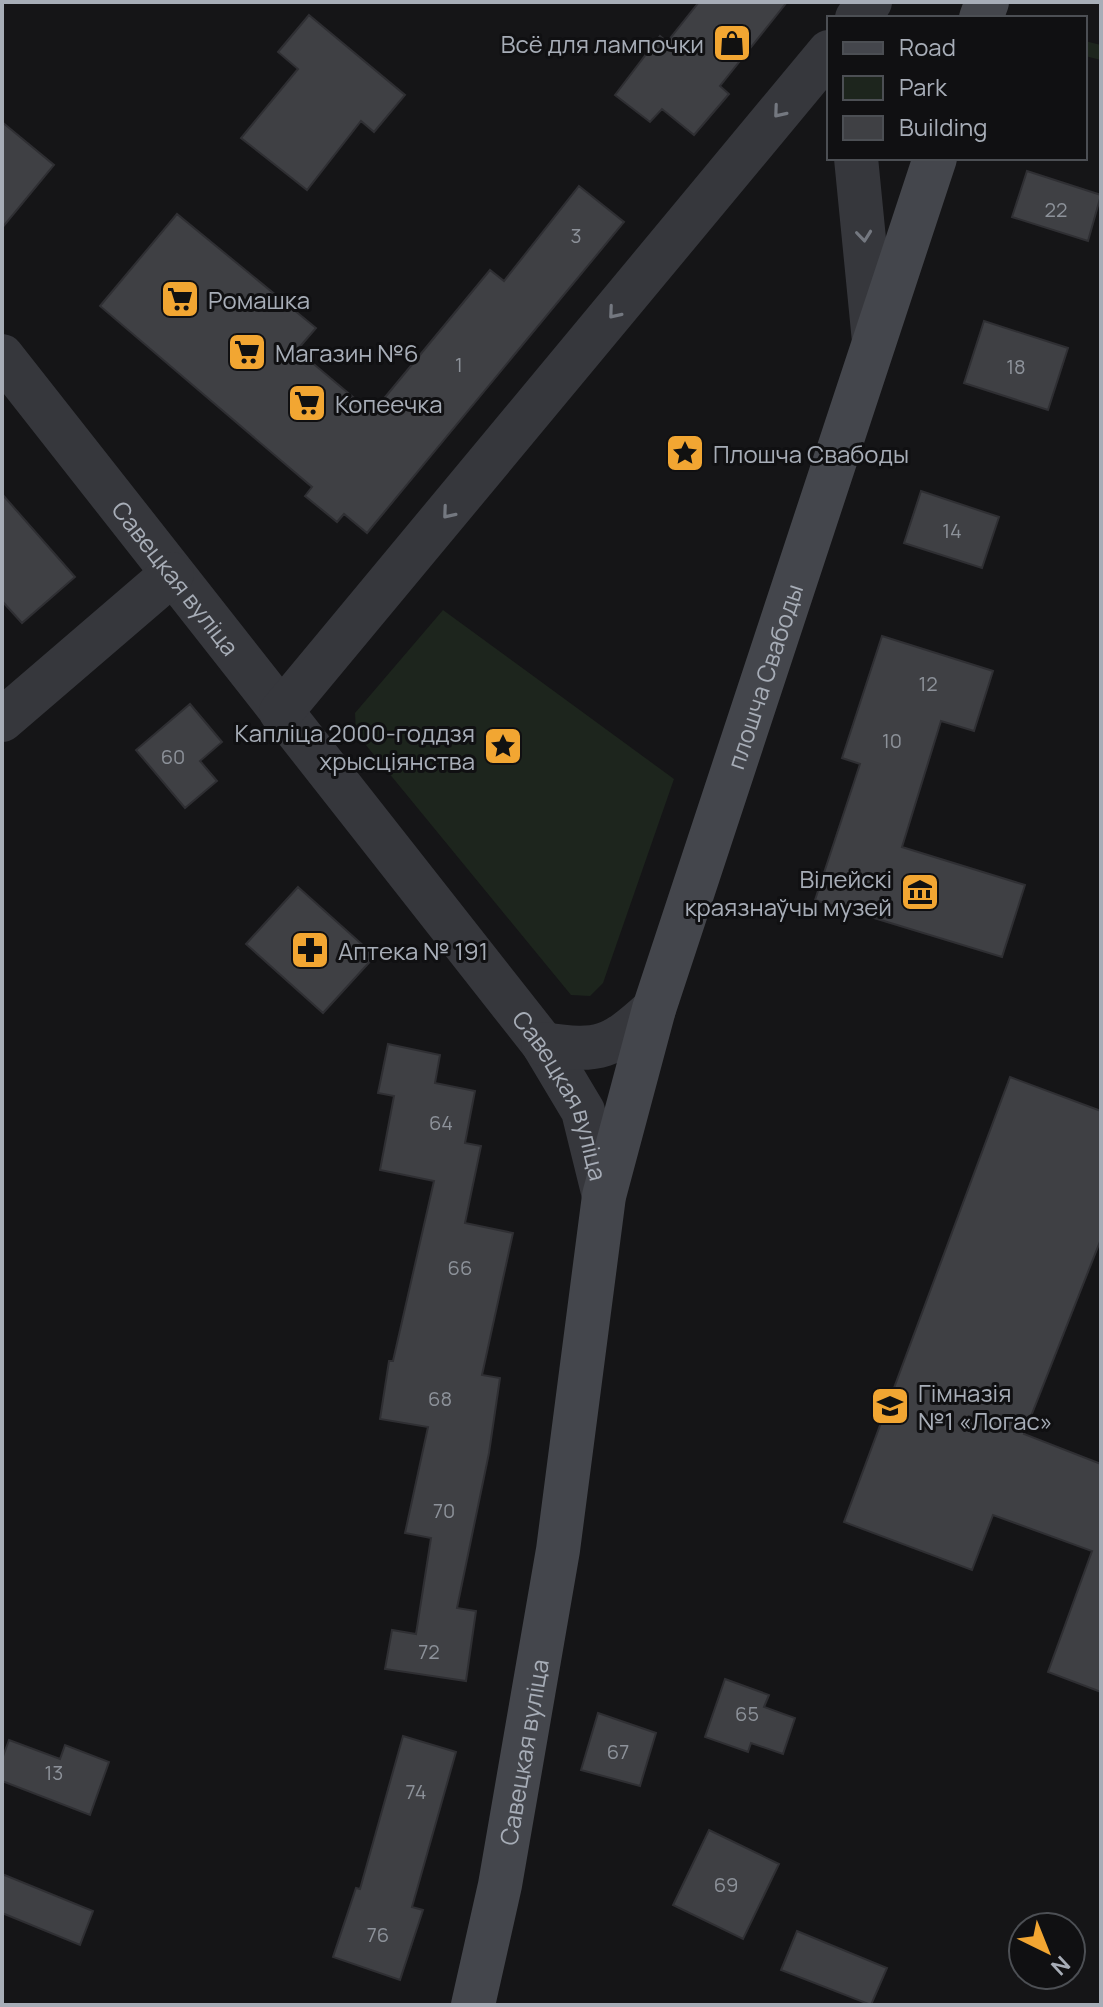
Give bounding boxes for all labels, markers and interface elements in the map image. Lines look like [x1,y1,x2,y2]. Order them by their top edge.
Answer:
legend [827,16,1087,160]
shop icon: Всё для лампочки [711,22,753,64]
place label: Всё для лампочки [501,27,704,60]
text: Road [899,30,956,63]
text: Park [899,70,948,103]
one-way arrow [774,103,789,117]
text: Building [899,110,987,143]
house number: 22 [1045,196,1067,223]
house number: 3 [570,222,582,249]
one-way arrow [855,230,872,243]
supermarket icon: Ромашка [159,278,201,320]
place label: Ромашка [208,283,310,316]
one-way arrow [609,304,624,318]
supermarket icon: Магазин №6 [226,331,268,373]
place label: Магазин №6 [275,336,419,369]
house number: 1 [455,351,463,378]
house number: 18 [1006,353,1026,380]
supermarket icon: Копеечка [286,382,328,424]
place label: Копеечка [335,387,443,420]
place icon: Плошча Свабоды [664,432,706,474]
place label: Плошча Свабоды [713,437,909,470]
street label: Савецкая вуліца [105,493,247,662]
one-way arrow [444,504,458,519]
house number: 14 [942,517,962,544]
street label: плошча Свабоды [718,579,810,773]
house number: 12 [918,670,938,697]
place label: Капліца 2000-годдзя хрысціянства [234,716,475,777]
place icon: Капліца 2000-годдзя хрысціянства [482,725,524,767]
house number: 10 [882,727,902,754]
house number: 60 [161,743,185,770]
place label: Вілейскі краязнаўчы музей [685,862,892,923]
museum icon: Вілейскі краязнаўчы музей [899,871,941,913]
pharmacy icon: Аптека № 191 [289,929,331,971]
place label: Аптека № 191 [338,934,488,967]
street label: Савецкая вуліца [506,1003,616,1184]
house number: 64 [429,1109,453,1136]
house number: 66 [448,1254,472,1281]
place label: Гімназія №1 «Логас» [918,1376,1053,1437]
house number: 68 [428,1385,452,1412]
school or university icon: Гімназія №1 «Логас» [869,1385,911,1427]
house number: 70 [433,1497,455,1524]
house number: 72 [418,1638,440,1665]
street label: Савецкая вуліца [491,1656,555,1848]
house number: 65 [735,1700,759,1727]
house number: 67 [607,1738,629,1765]
house number: 13 [45,1759,63,1786]
house number: 74 [405,1778,427,1805]
house number: 69 [714,1871,738,1898]
north arrow [1007,1911,1087,1991]
house number: 76 [367,1921,389,1948]
text: N [1045,1949,1077,1982]

